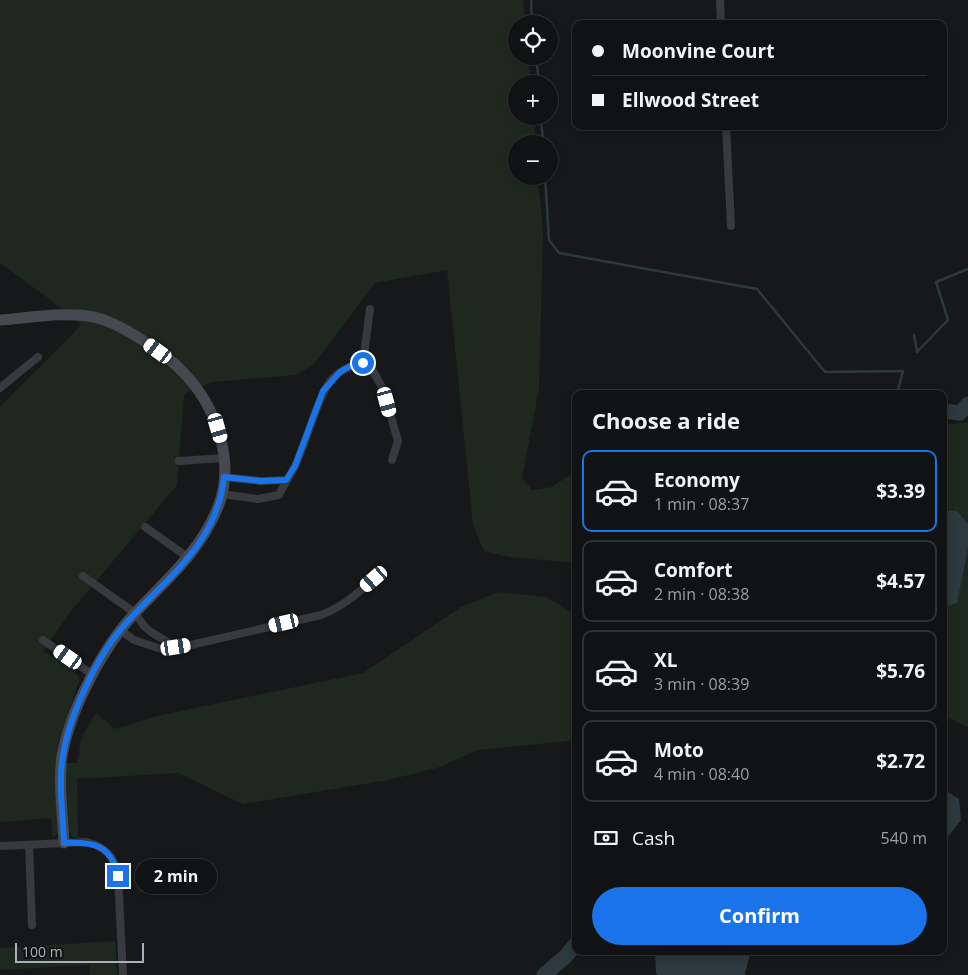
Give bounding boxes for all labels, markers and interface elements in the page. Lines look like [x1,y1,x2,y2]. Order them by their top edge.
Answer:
map controls [508,15,558,185]
button: locate [508,15,558,65]
text: Moonvine Court [622,38,774,64]
button: + [508,75,558,125]
text: Ellwood Street [622,87,759,113]
button: − [508,135,558,185]
car [141,336,174,366]
route start [352,352,374,374]
car [375,386,398,418]
text: Choose a ride [592,405,740,435]
car [206,412,229,444]
text: Economy [654,467,740,493]
icon: car [594,469,639,514]
text: $3.39 [876,478,925,504]
text: 1 min · 08:37 [654,493,749,515]
text: Comfort [654,557,733,583]
icon: car [594,559,639,604]
car [357,563,390,595]
text: $4.57 [876,568,925,594]
text: 2 min · 08:38 [654,583,749,605]
car [267,612,300,634]
car [160,637,191,657]
car [51,642,84,672]
text: XL [654,647,677,673]
icon: car [594,649,639,694]
text: $5.76 [876,658,925,684]
text: 3 min · 08:39 [654,673,749,695]
text: Moto [654,737,704,763]
icon: car [594,739,639,784]
text: $2.72 [876,748,925,774]
text: 4 min · 08:40 [654,763,749,785]
icon: cash [592,824,620,852]
text: Cash [632,825,675,851]
text: 540 m [881,827,927,849]
callout: 2 min [136,858,218,894]
route end [107,865,129,887]
text: 2 min [154,865,198,887]
button: Confirm [592,887,927,945]
scale bar [15,940,144,963]
text: 100 m [22,942,63,961]

